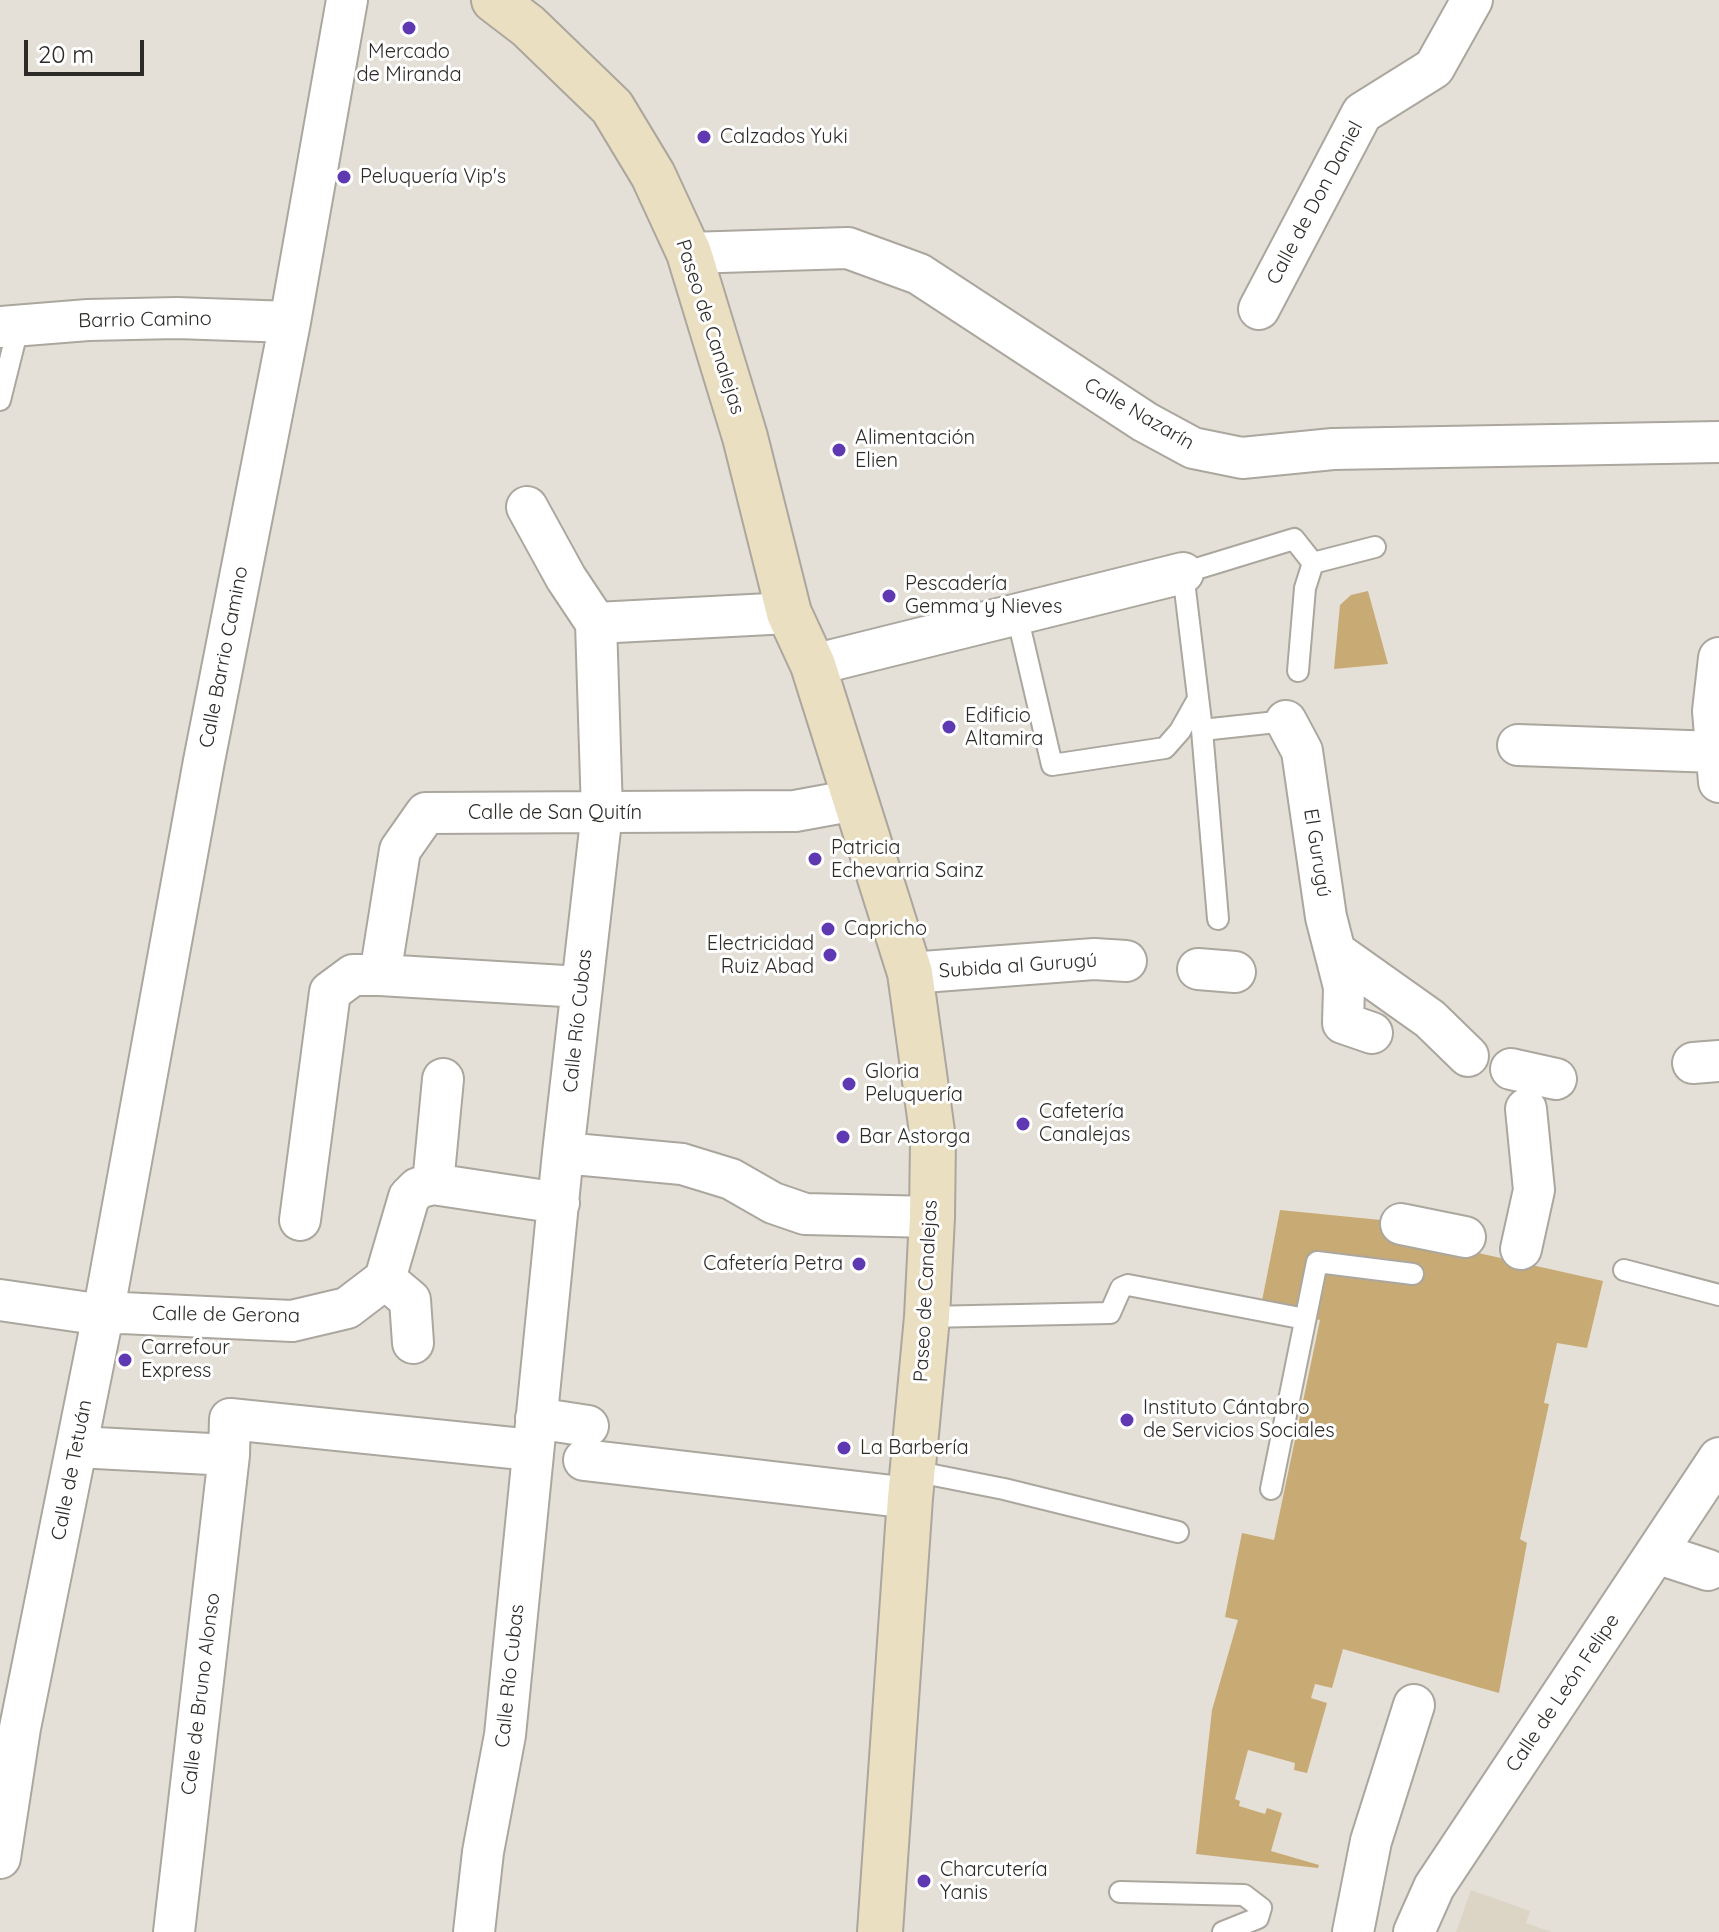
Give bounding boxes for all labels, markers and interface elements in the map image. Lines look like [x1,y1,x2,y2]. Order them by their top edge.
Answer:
marker: Mercado de Miranda [400,19,418,37]
scale bar [28,24,148,74]
text: 20 m [38,39,94,69]
place label: Mercado de Miranda [356,40,462,87]
street label: Calle de Don Daniel [1262,117,1368,289]
place label: Calzados Yuki [720,125,848,149]
marker: Calzados Yuki [695,128,713,146]
place label: Peluquería Vip's [360,165,506,189]
marker: Peluquería Vip's [335,168,353,186]
street label: Paseo de Canalejas [670,237,750,417]
street label: Barrio Camino [78,307,212,333]
street label: Calle Nazarín [1080,373,1198,455]
place label: Alimentación Elien [855,426,975,473]
marker: Alimentación Elien [830,441,848,459]
street label: Calle Barrio Camino [195,564,253,750]
place label: Pescadería Gemma y Nieves [905,572,1062,619]
marker: Pescadería Gemma y Nieves [880,587,898,605]
place label: Edificio Altamira [965,704,1043,751]
marker: Edificio Altamira [940,718,958,736]
street label: Calle de San Quitín [468,801,642,825]
street label: El Gurugú [1298,807,1336,899]
place label: Patricia Echevarria Sainz [831,836,984,883]
marker: Patricia Echevarria Sainz [806,850,824,868]
place label: Capricho [844,917,927,941]
marker: Capricho [819,920,837,938]
place label: Electricidad Ruiz Abad [707,932,814,979]
marker: Electricidad Ruiz Abad [821,946,839,964]
street label: Calle Río Cubas [559,948,597,1094]
street label: Subida al Gurugú [938,948,1098,984]
place label: Gloria Peluquería [865,1060,963,1107]
marker: Gloria Peluquería [840,1075,858,1093]
place label: Cafetería Canalejas [1039,1100,1130,1147]
marker: Cafetería Canalejas [1014,1115,1032,1133]
place label: Bar Astorga [859,1125,970,1149]
marker: Bar Astorga [834,1128,852,1146]
street label: Paseo de Canalejas [909,1199,943,1383]
place label: Cafetería Petra [703,1252,843,1276]
marker: Cafetería Petra [850,1255,868,1273]
street label: Calle de Gerona [152,1302,300,1328]
place label: Carrefour Express [141,1336,230,1383]
marker: Carrefour Express [116,1351,134,1369]
place label: Instituto Cántabro de Servicios Sociales [1143,1396,1335,1443]
street label: Calle de Tetuán [47,1398,97,1542]
marker: Instituto Cántabro de Servicios Sociales [1118,1411,1136,1429]
place label: La Barbería [860,1436,969,1460]
marker: La Barbería [835,1439,853,1457]
street label: Calle de Bruno Alonso [177,1592,225,1796]
street label: Calle Río Cubas [491,1603,529,1749]
street label: Calle de León Felipe [1501,1609,1625,1777]
place label: Charcutería Yanis [940,1858,1048,1905]
marker: Charcutería Yanis [915,1872,933,1890]

